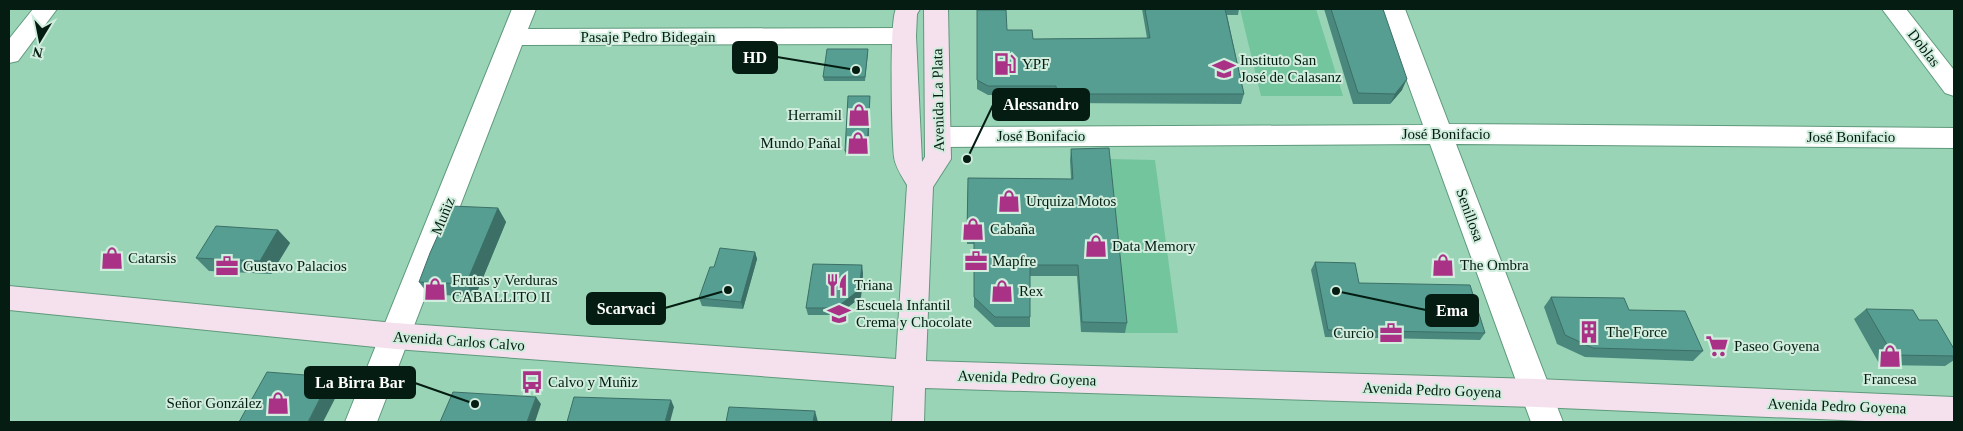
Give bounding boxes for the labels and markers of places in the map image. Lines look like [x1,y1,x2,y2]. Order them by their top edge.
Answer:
callout: HD [733,42,777,73]
fuel station icon: YPF [992,51,1018,77]
place label: Instituto San José de Calasanz [1240,52,1342,85]
place label: YPF [1022,56,1050,72]
school or university icon: Instituto San José de Calasanz [1211,56,1237,82]
callout: Alessandro [993,89,1089,120]
shop icon: Herramil [846,102,872,128]
place label: Herramil [788,107,842,123]
shop icon: Mundo Pañal [845,130,871,156]
place label: Mundo Pañal [761,135,841,151]
shop icon: Urquiza Motos [996,188,1022,214]
place label: Urquiza Motos [1026,193,1117,209]
shop icon: Cabaña [960,216,986,242]
place label: Cabaña [990,221,1035,237]
shop icon: Data Memory [1083,233,1109,259]
place label: Data Memory [1112,238,1196,254]
shop icon: Catarsis [99,245,125,271]
office icon: Mapfre [963,248,989,274]
place label: Catarsis [128,250,176,266]
shop icon: The Ombra [1430,252,1456,278]
office icon: Gustavo Palacios [214,253,240,279]
place label: Mapfre [992,253,1036,269]
place label: The Ombra [1460,257,1529,273]
place label: Gustavo Palacios [243,258,347,274]
place label: Frutas y Verduras CABALLITO II [452,272,558,305]
restaurant icon: Triana [824,272,850,298]
shop icon: Frutas y Verduras CABALLITO II [422,276,448,302]
place label: Triana [854,277,893,293]
shop icon: Rex [989,278,1015,304]
place label: Rex [1019,283,1044,299]
callout: Scarvaci [587,293,665,324]
callout: Ema [1426,295,1478,326]
place label: Escuela Infantil Crema y Chocolate [856,297,972,330]
school or university icon: Escuela Infantil Crema y Chocolate [826,301,852,327]
building icon: The Force [1576,319,1602,345]
office icon: Curcio [1378,320,1404,346]
place label: The Force [1606,324,1668,340]
place label: Curcio [1333,325,1374,341]
supermarket icon: Paseo Goyena [1704,333,1730,359]
place label: Paseo Goyena [1734,338,1820,354]
shop icon: Francesa [1877,343,1903,369]
callout: La Birra Bar [305,367,415,398]
bus stop icon: Calvo y Muñiz [519,369,545,395]
place label: Francesa [1863,371,1917,387]
place label: Calvo y Muñiz [548,374,638,390]
shop icon: Señor González [265,390,291,416]
place label: Señor González [167,395,262,411]

